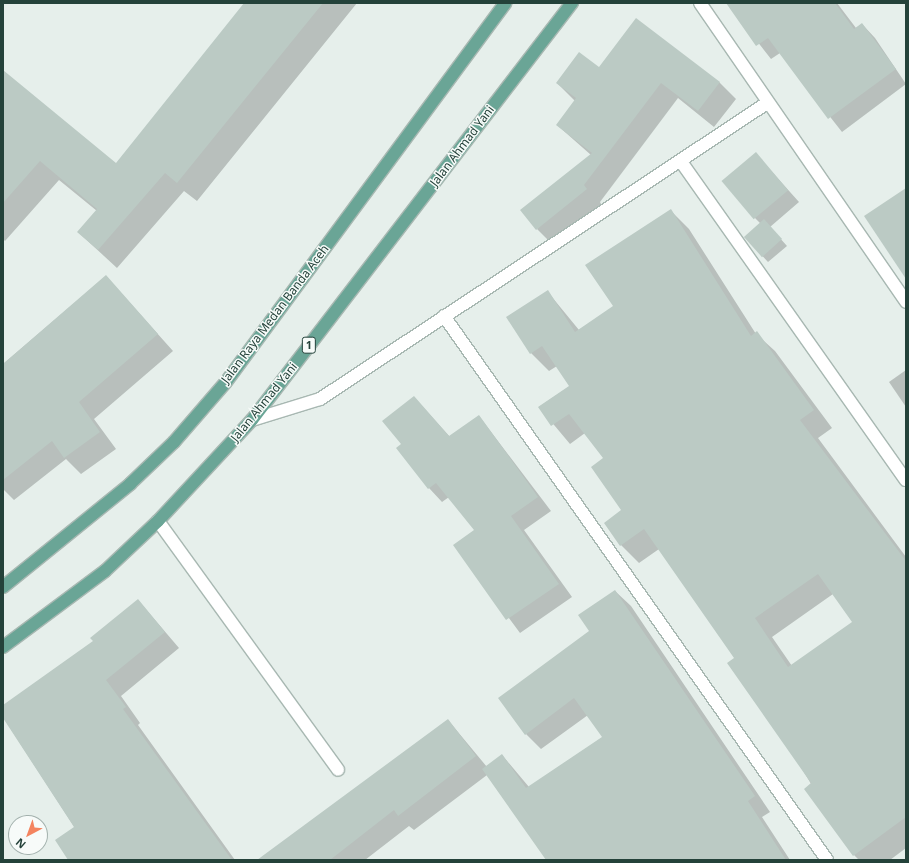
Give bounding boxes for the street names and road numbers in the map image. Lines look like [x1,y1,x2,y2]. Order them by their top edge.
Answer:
street label: Jalan Ahmad Yani [427,103,497,189]
street label: Jalan Raya Medan Banda Aceh [218,242,332,386]
road number: 1 [301,336,317,354]
street label: Jalan Ahmad Yani [228,360,300,444]

